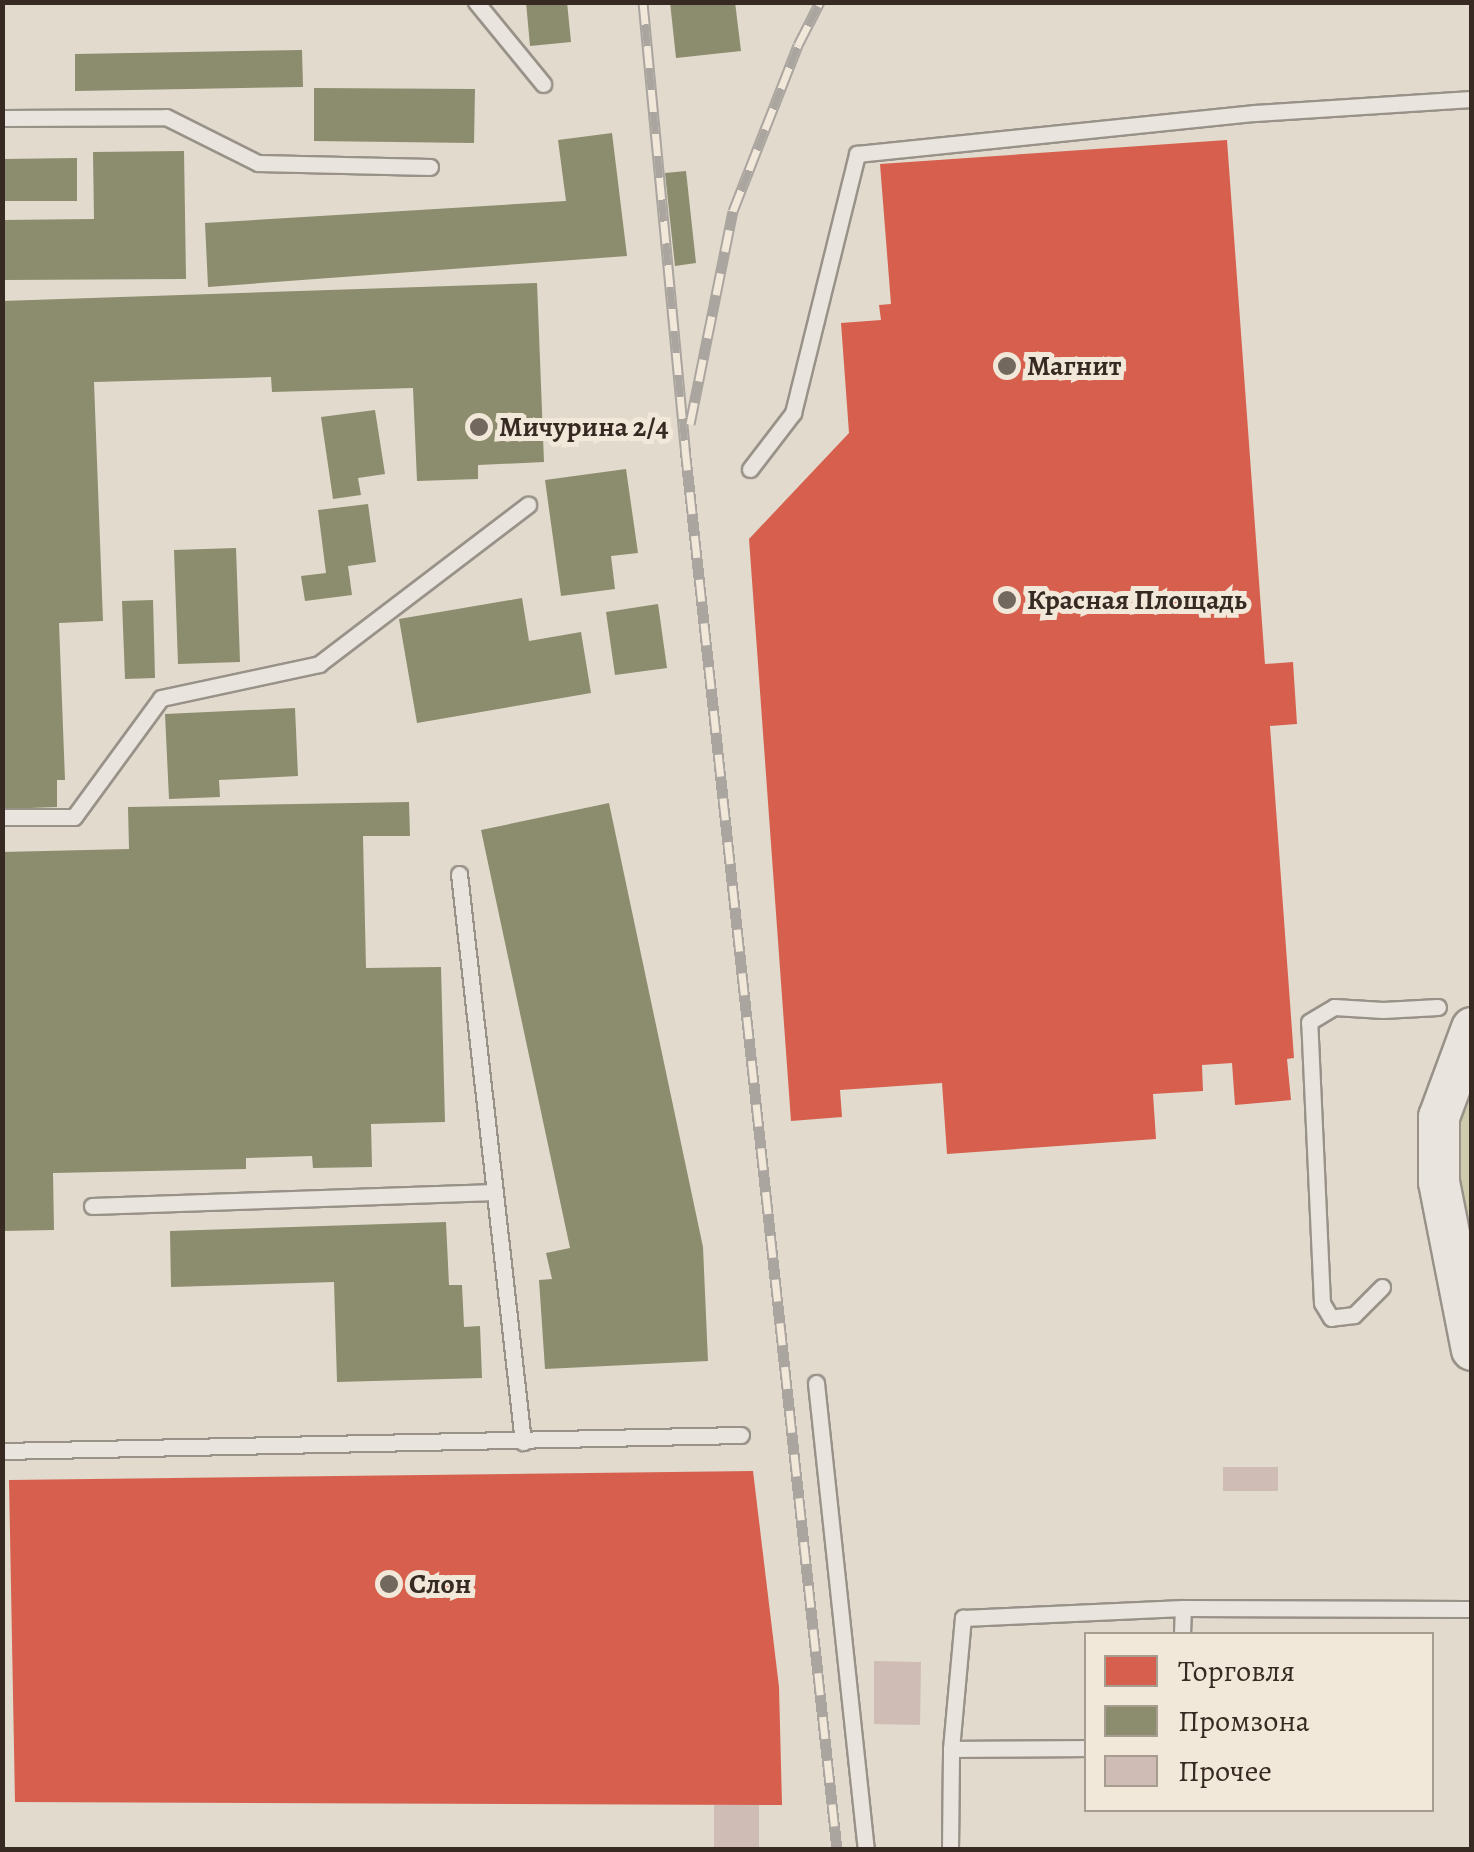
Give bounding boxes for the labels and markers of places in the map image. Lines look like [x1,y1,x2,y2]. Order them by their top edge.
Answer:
place label: Магнит [1027,349,1122,383]
marker: Магнит [996,355,1018,377]
place label: Мичурина 2/4 [499,410,669,444]
marker: Мичурина 2/4 [468,416,490,438]
place label: Красная Площадь [1027,583,1247,617]
marker: Красная Площадь [996,589,1018,611]
place label: Слон [409,1567,471,1601]
marker: Слон [378,1573,400,1595]

